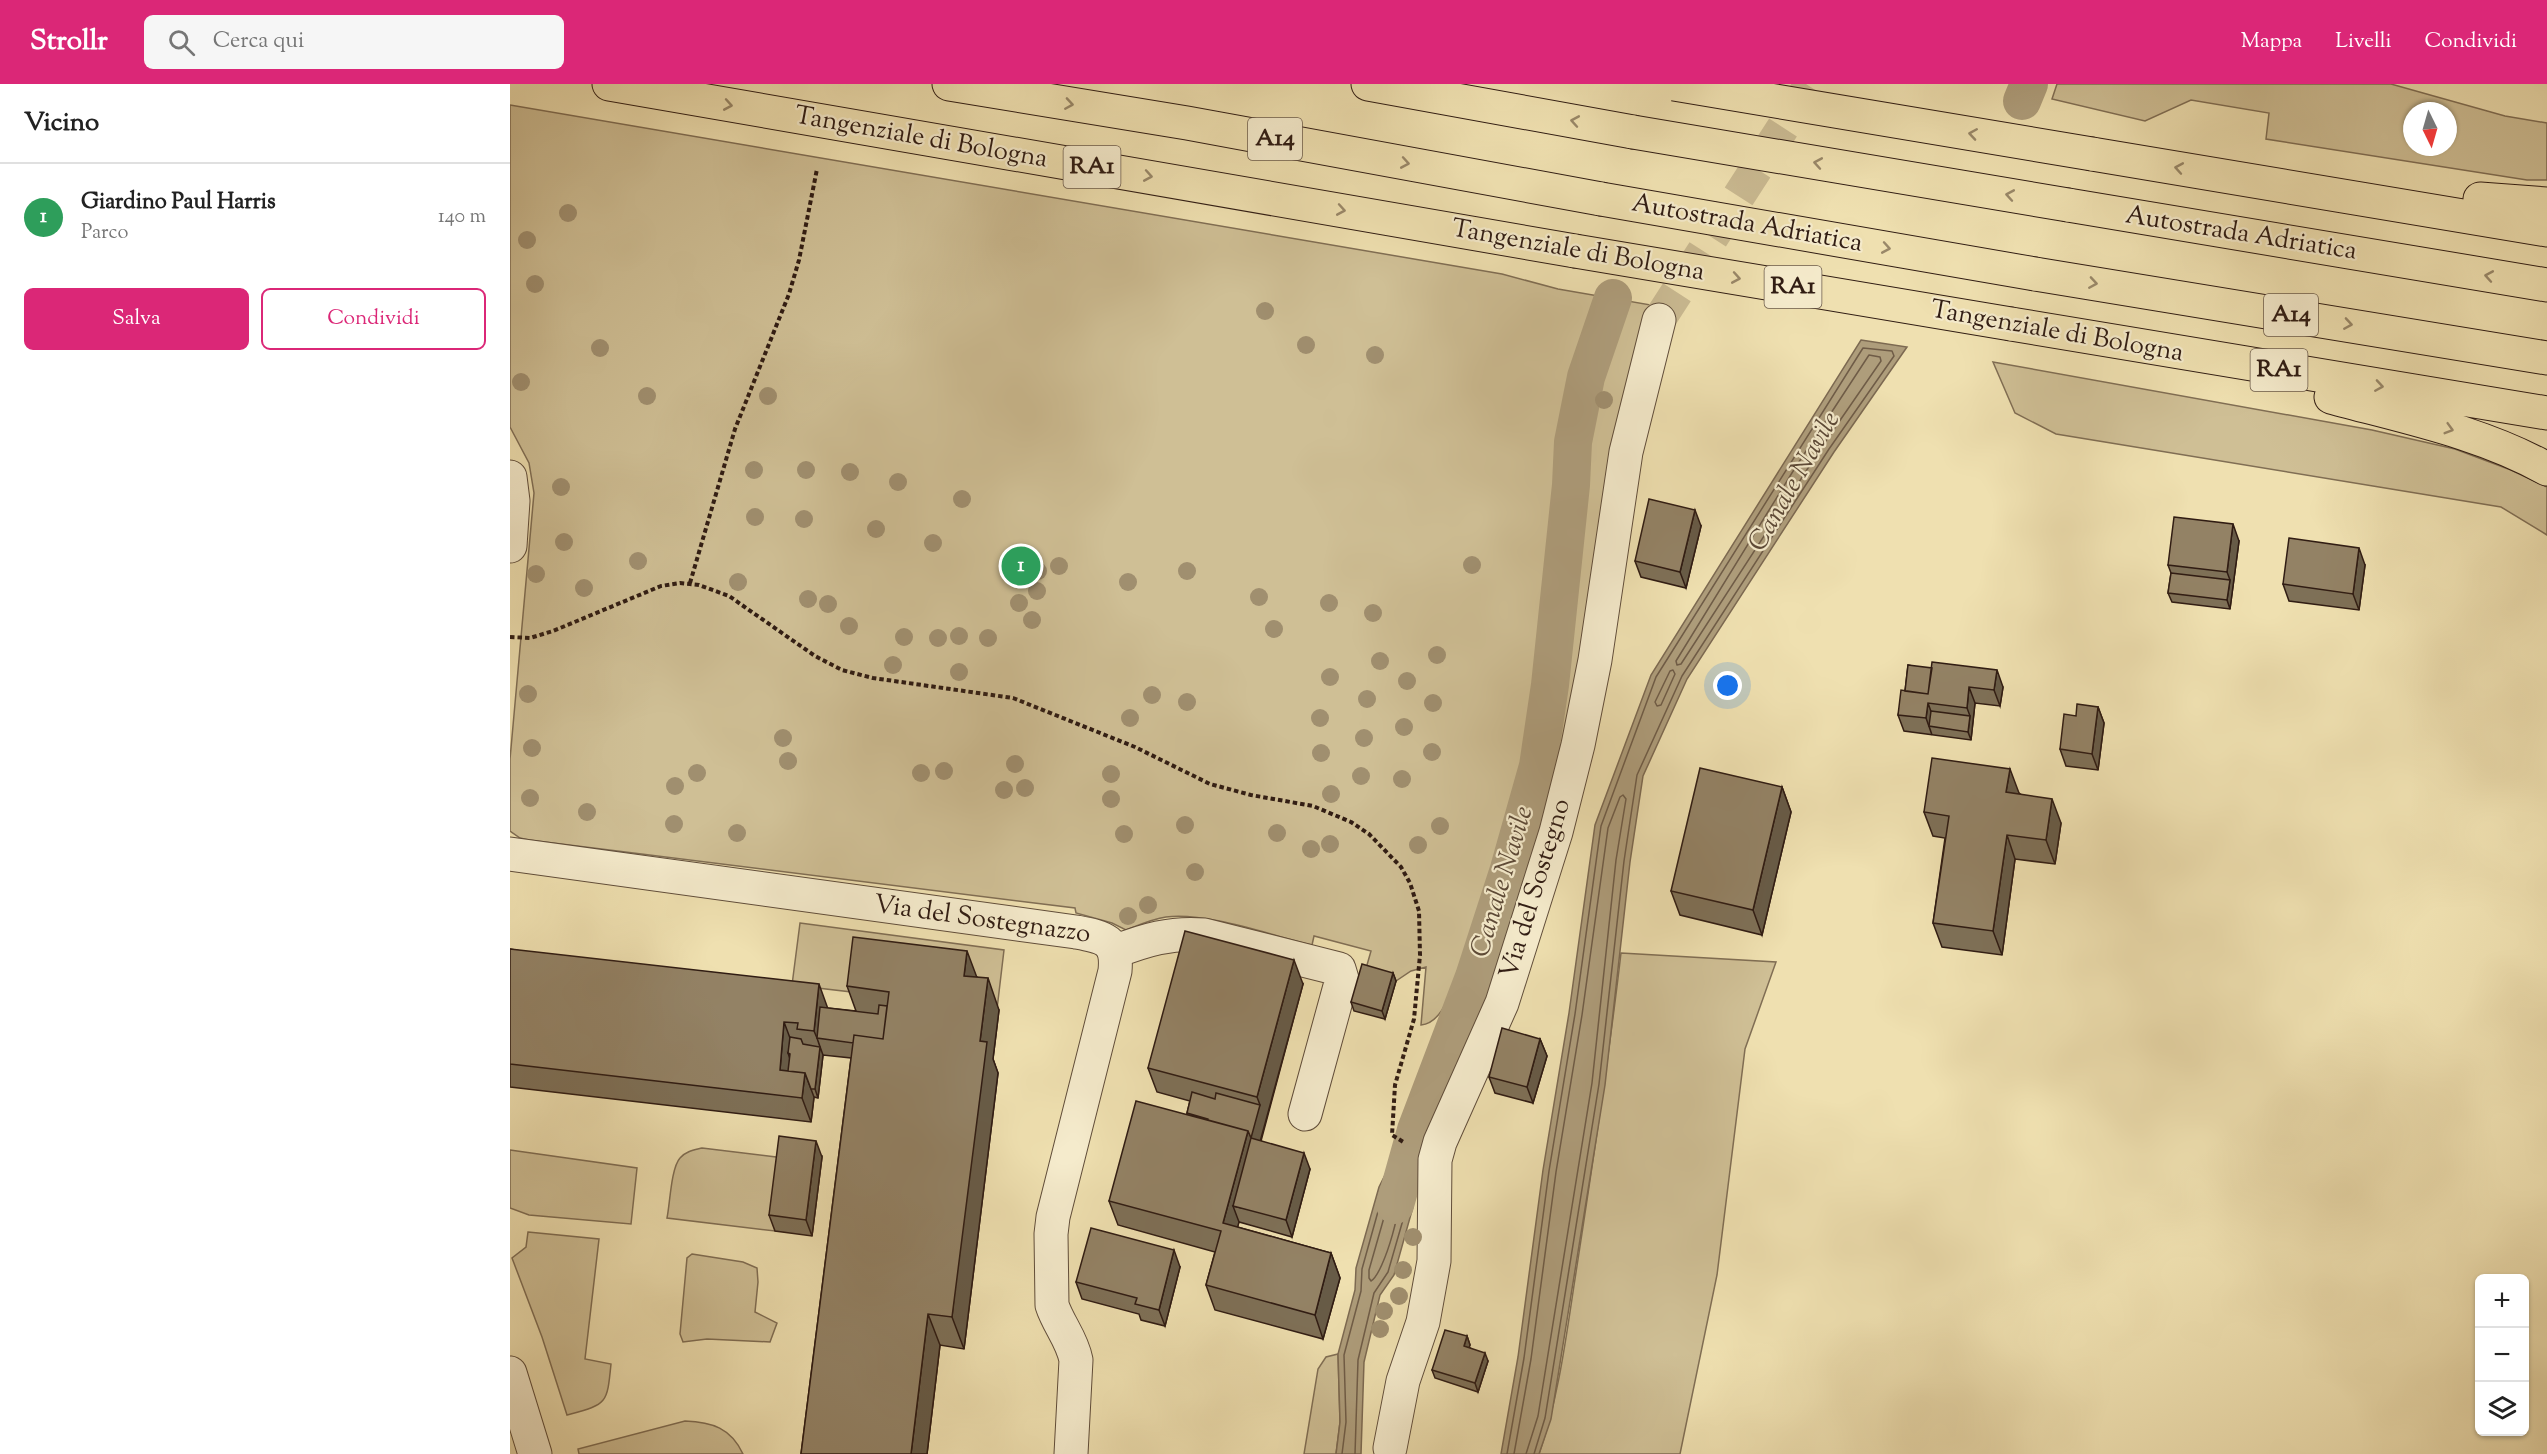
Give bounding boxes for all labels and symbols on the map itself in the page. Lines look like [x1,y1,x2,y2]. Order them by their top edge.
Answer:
one-way arrow [1064,97,1073,109]
one-way arrow [723,98,733,111]
street label: Tangenziale di Bologna [792,98,1050,178]
north arrow [2403,102,2457,156]
one-way arrow [1571,115,1581,128]
road number: A14 [1248,118,1302,160]
one-way arrow [1968,128,1977,140]
road number: RA1 [1064,146,1120,188]
one-way arrow [1400,156,1410,169]
one-way arrow [1813,157,1823,170]
one-way arrow [2174,162,2184,175]
one-way arrow [1143,169,1153,182]
street label: Autostrada Adriatica [1629,185,1865,263]
one-way arrow [2006,190,2015,202]
street label: Autostrada Adriatica [2123,197,2359,271]
one-way arrow [1336,203,1345,215]
street label: Tangenziale di Bologna [1449,211,1707,291]
one-way arrow [1881,241,1891,254]
road number: RA1 [1764,266,1822,308]
one-way arrow [2485,270,2495,283]
one-way arrow [1731,271,1741,284]
one-way arrow [2088,276,2098,289]
street label: Tangenziale di Bologna [1928,292,2186,372]
road number: A14 [2264,294,2318,336]
one-way arrow [2343,318,2352,330]
road number: RA1 [2250,349,2308,391]
one-way arrow [2374,379,2384,392]
water label: Canale Navile [1739,405,1851,559]
one-way arrow [2444,422,2454,435]
pin: 1 [1002,544,1040,588]
your location [1713,671,1742,700]
street label: Via del Sostegno [1491,794,1581,984]
water label: Canale Navile [1462,802,1544,962]
street label: Via del Sostegnazzo [871,886,1093,954]

